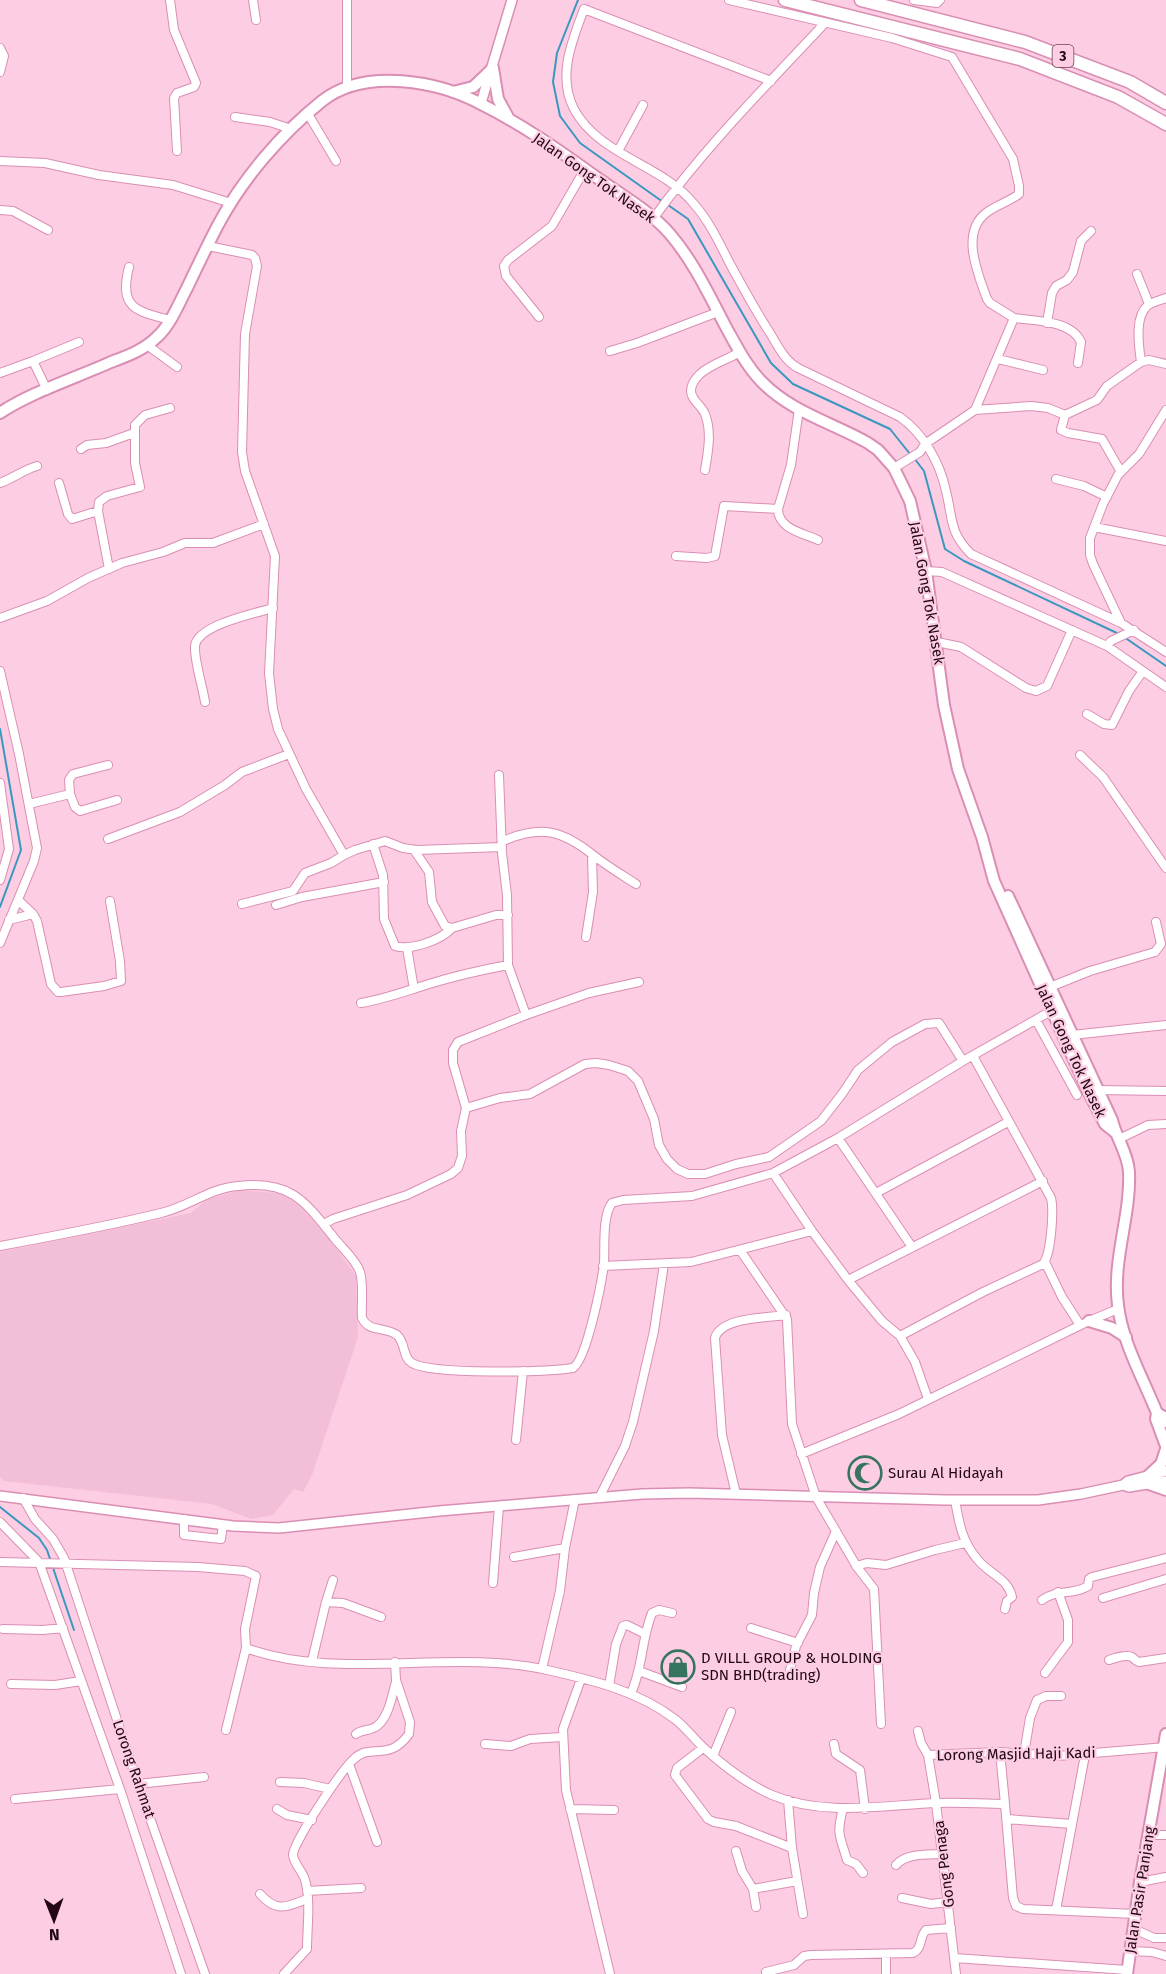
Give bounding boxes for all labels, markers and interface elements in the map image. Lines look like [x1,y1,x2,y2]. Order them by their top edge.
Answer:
road number: 3 [1052,45,1074,67]
street label: Jalan Gong Tok Nasek [529,129,659,227]
street label: Jalan Gong Tok Nasek [906,520,949,666]
street label: Jalan Gong Tok Nasek [1032,981,1110,1121]
mosque icon: Surau Al Hidayah [847,1455,883,1491]
place label: Surau Al Hidayah [888,1464,1003,1482]
shop icon: D VILLL GROUP & HOLDING SDN BHD(trading) [660,1649,696,1685]
place label: D VILLL GROUP & HOLDING SDN BHD(trading) [701,1649,882,1684]
street label: Lorong Rahmat [109,1717,159,1821]
street label: Lorong Masjid Haji Kadi [936,1744,1096,1764]
street label: Gong Penaga [930,1819,958,1909]
street label: Jalan Pasir Panjang [1121,1825,1159,1955]
north arrow [24,1890,84,1950]
text: N [49,1925,60,1944]

